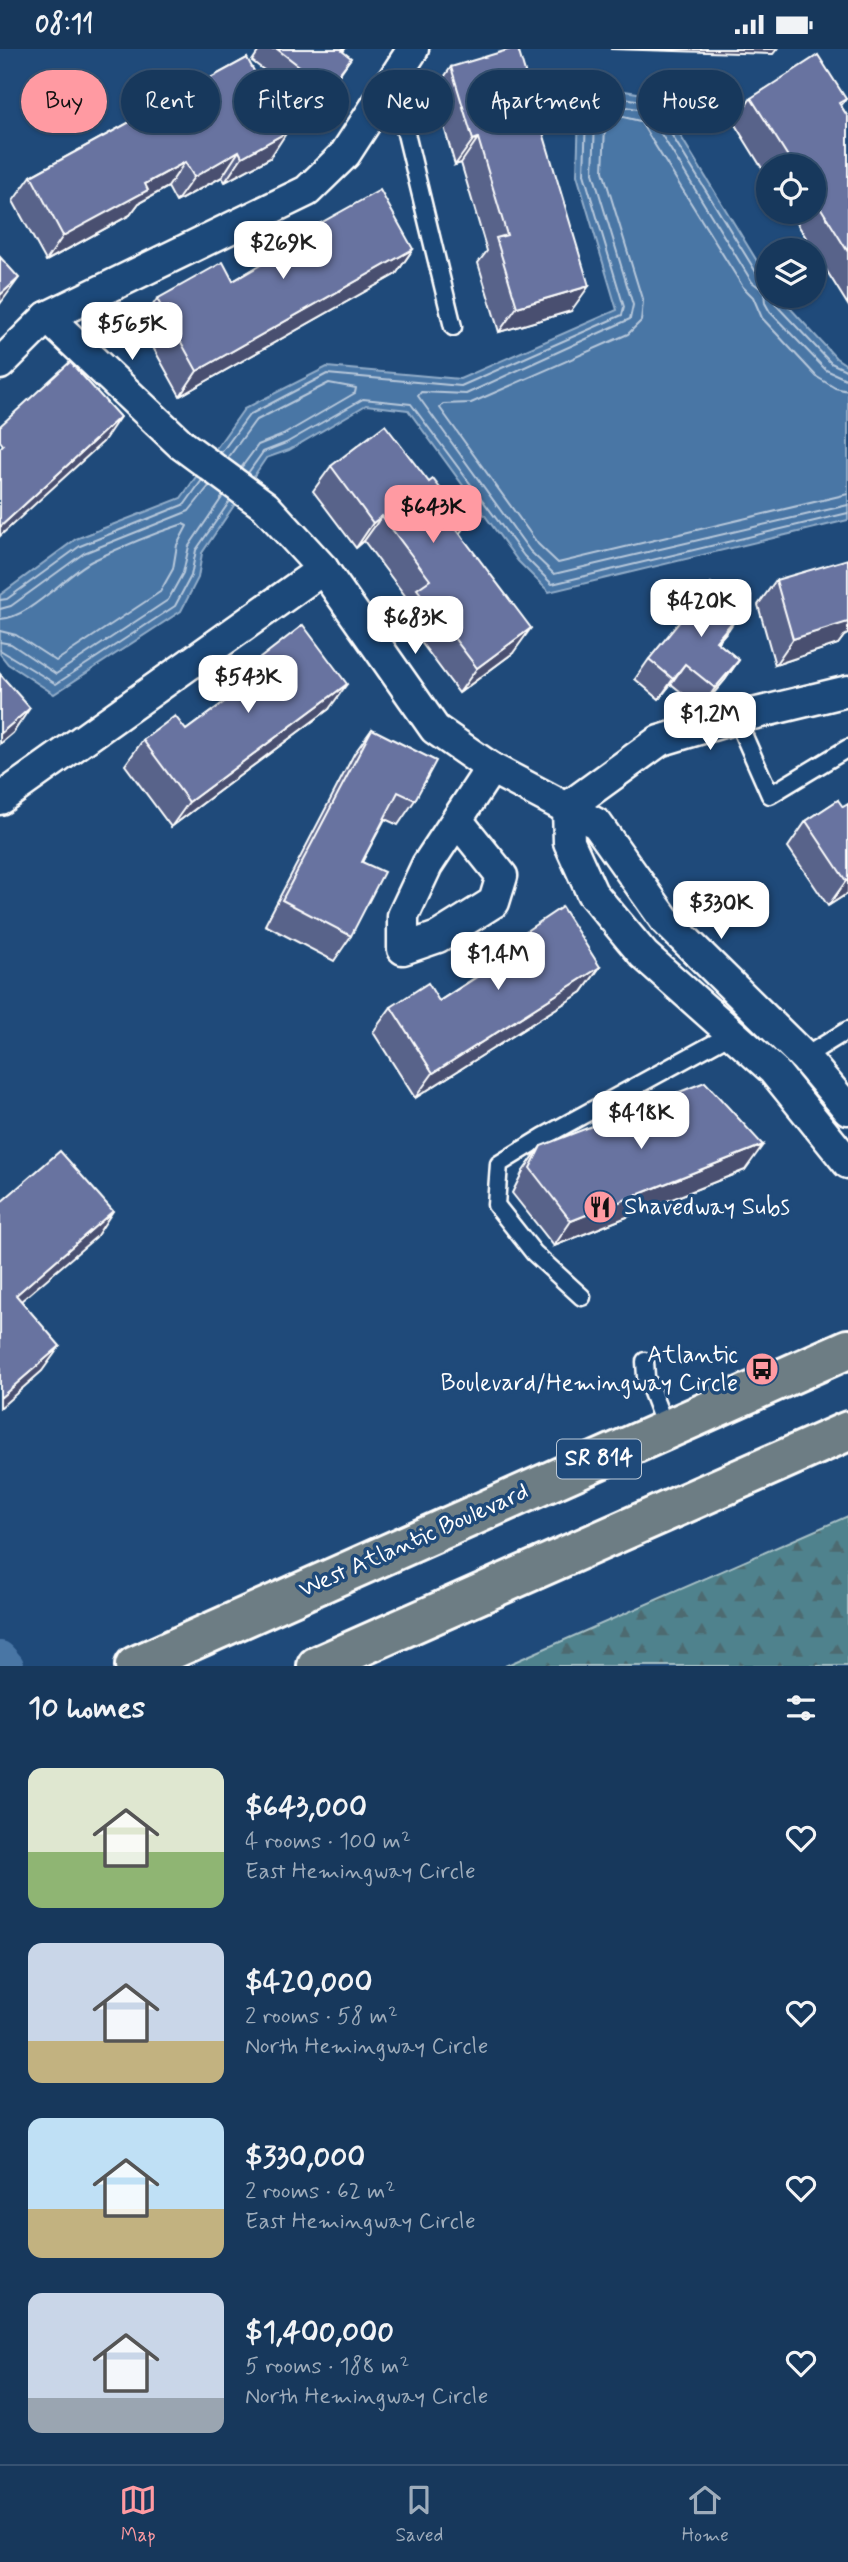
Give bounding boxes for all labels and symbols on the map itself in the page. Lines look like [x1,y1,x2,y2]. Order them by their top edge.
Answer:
pin: $269K [234,222,332,281]
pin: $565K [83,303,181,362]
pin: $643K [384,485,482,545]
pin: $420K [652,579,750,639]
pin: $683K [366,597,464,656]
pin: $543K [199,655,297,715]
pin: $1.2M [661,693,759,752]
pin: $330K [672,881,770,941]
pin: $1.4M [449,933,547,992]
pin: $418K [592,1091,690,1151]
restaurant icon: Shavedway Subs [581,1188,619,1226]
place label: Shavedway Subs [624,1192,790,1223]
place label: Atlantic Boulevard/Hemingway Circle [441,1340,738,1399]
bus stop icon: Atlantic Boulevard/Hemingway Circle [743,1350,781,1388]
road number: SR 814 [557,1439,641,1478]
street label: West Atlantic Boulevard [294,1476,534,1606]

